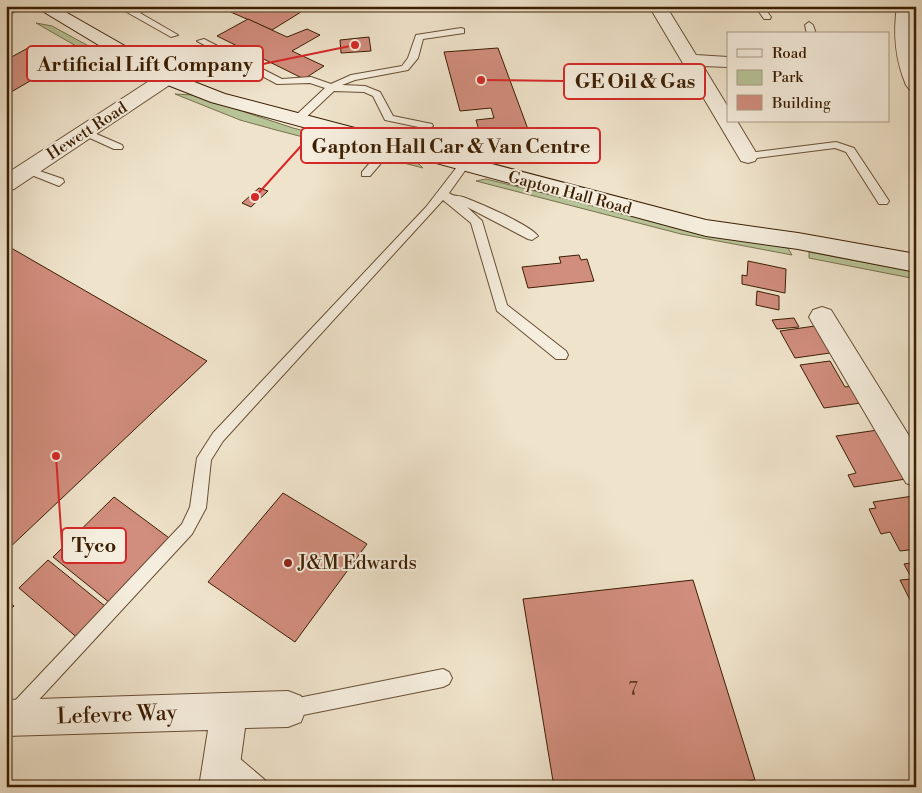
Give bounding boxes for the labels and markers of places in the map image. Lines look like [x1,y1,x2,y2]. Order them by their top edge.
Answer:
callout: Artificial Lift Company [27,46,263,81]
callout: GE Oil & Gas [564,64,705,99]
callout: Gapton Hall Car & Van Centre [301,128,600,163]
callout: Tyco [62,528,126,563]
place label: J&M Edwards [297,551,417,575]
marker: J&M Edwards [282,557,294,569]

